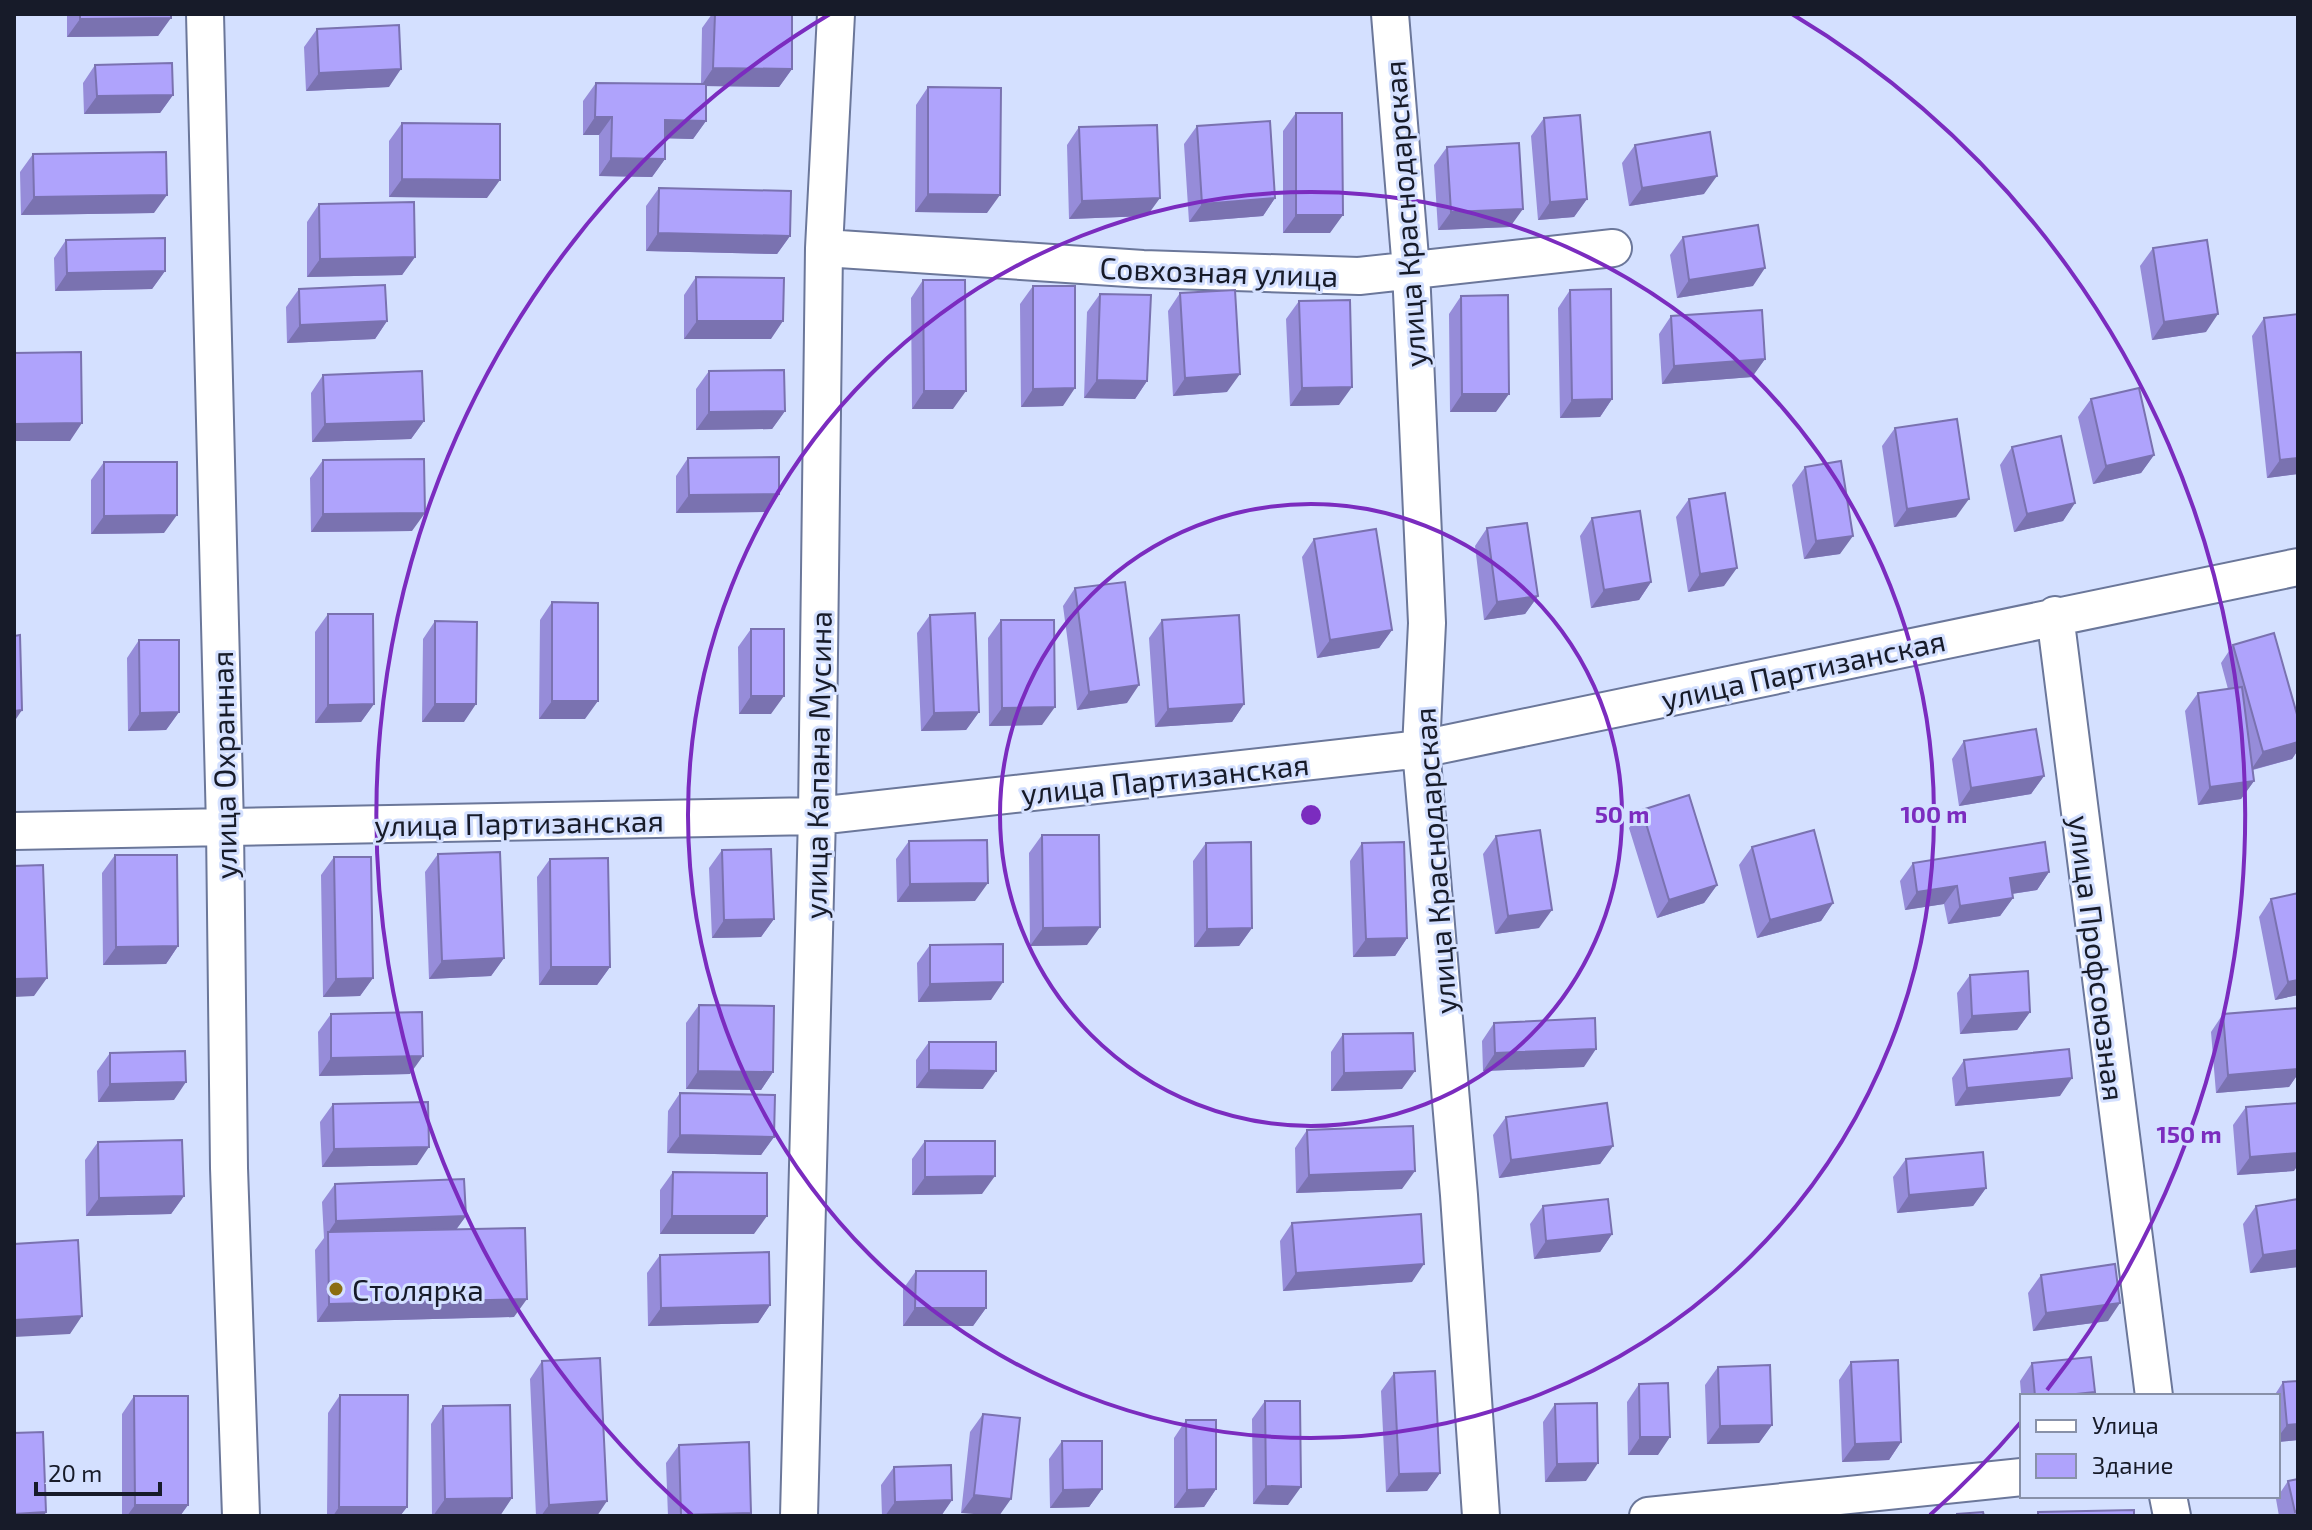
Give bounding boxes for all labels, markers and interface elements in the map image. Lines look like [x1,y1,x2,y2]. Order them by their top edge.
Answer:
street label: улица Краснодарская [1375,60,1434,368]
street label: Совхозная улица [1099,249,1339,294]
street label: улица Капана Мусина [796,611,839,919]
street label: улица Партизанская [1658,621,1949,718]
street label: улица Охранная [203,651,244,879]
street label: улица Краснодарская [1405,707,1464,1015]
street label: улица Партизанская [1019,745,1311,812]
text: 50 m [1595,799,1649,828]
text: 100 m [1901,799,1967,828]
street label: улица Партизанская [374,801,664,844]
centre of rings [1297,801,1325,829]
street label: улица Профсоюзная [2062,813,2133,1103]
text: 150 m [2156,1119,2222,1148]
place label: Столярка [352,1271,484,1307]
marker: Столярка [327,1280,345,1298]
legend [2020,1394,2280,1498]
text: Улица [2092,1410,2159,1439]
scale bar [36,1446,160,1496]
text: Здание [2092,1450,2174,1479]
text: 20 m [48,1458,102,1487]

